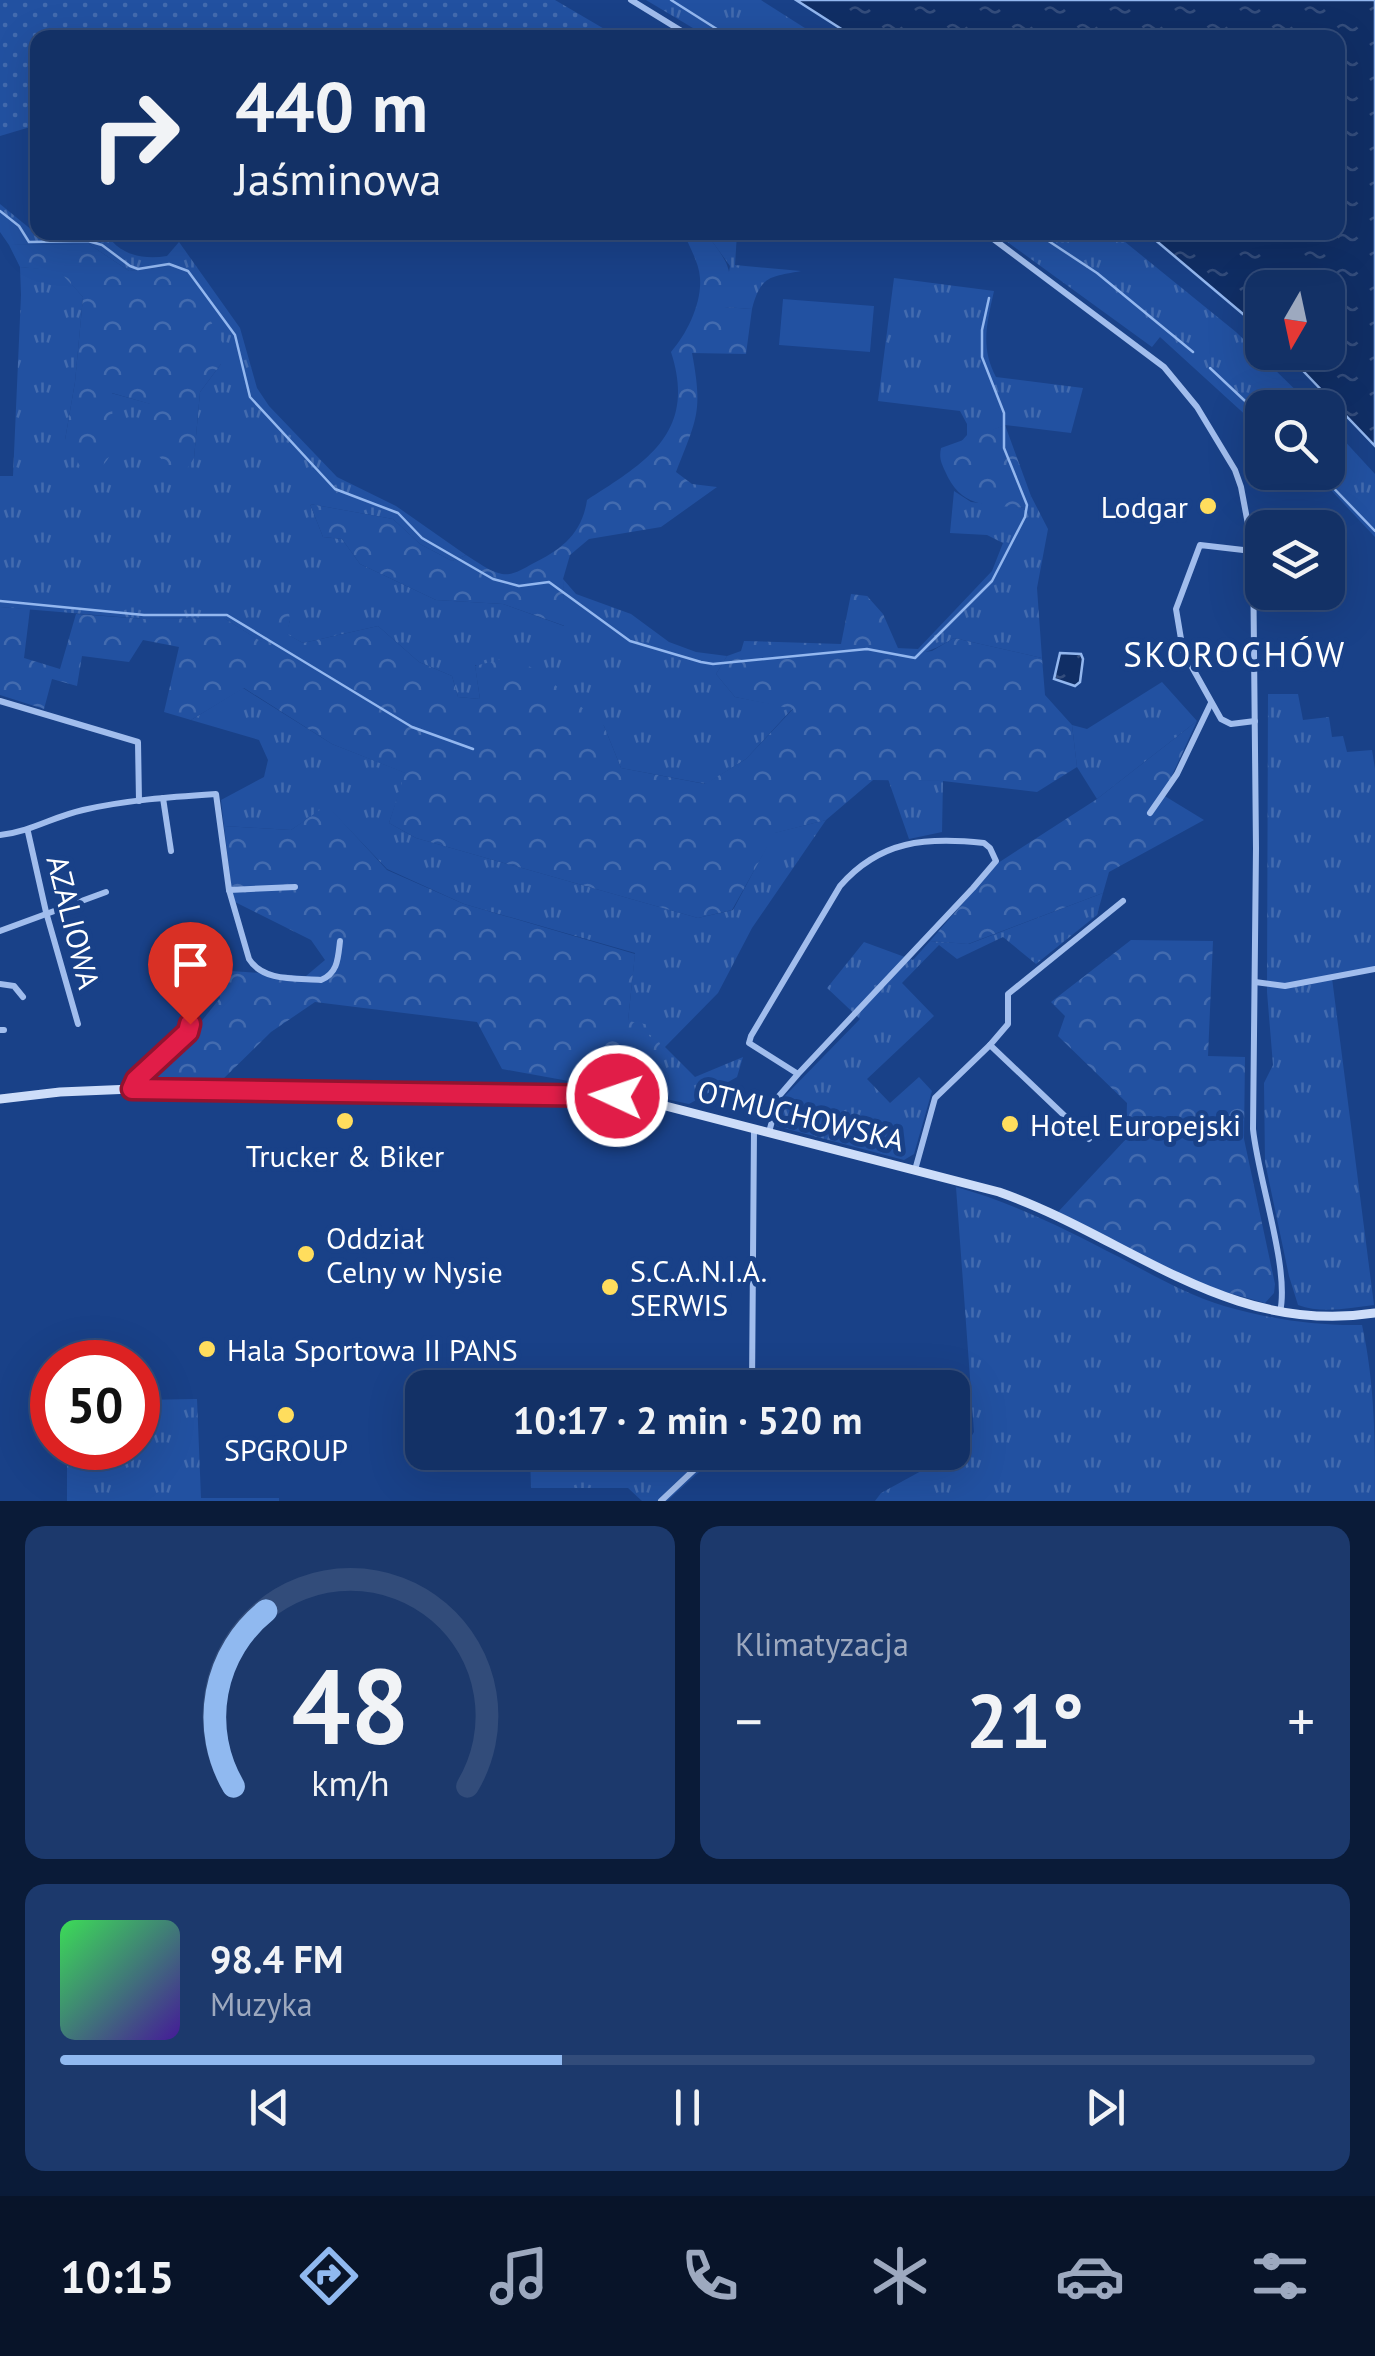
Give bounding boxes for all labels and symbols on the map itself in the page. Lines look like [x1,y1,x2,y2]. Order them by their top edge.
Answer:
north arrow [1245,270,1345,370]
place label: Lodgar [1101,487,1188,526]
marker: Lodgar [1197,495,1219,517]
district label: SKOROCHÓW [1123,631,1347,677]
street label: AZALIOWA [39,851,110,993]
pin [148,922,233,1025]
position arrow [565,1044,669,1148]
street label: OTMUCHOWSKA [693,1070,909,1160]
place label: Hotel Europejski [1030,1105,1241,1144]
marker: Trucker & Biker [334,1110,356,1132]
marker: Hotel Europejski [999,1113,1021,1135]
place label: Trucker & Biker [246,1136,444,1175]
place label: Oddział Celny w Nysie [326,1218,503,1291]
marker: Oddział Celny w Nysie [295,1243,317,1265]
place label: S.C.A.N.I.A. SERWIS [630,1251,767,1324]
marker: S.C.A.N.I.A. SERWIS [599,1276,621,1298]
place label: Hala Sportowa II PANS [227,1330,518,1369]
marker: Hala Sportowa II PANS [196,1338,218,1360]
speed limit sign: 50 [30,1340,160,1470]
marker: SPGROUP [275,1404,297,1426]
place label: SPGROUP [224,1430,348,1469]

